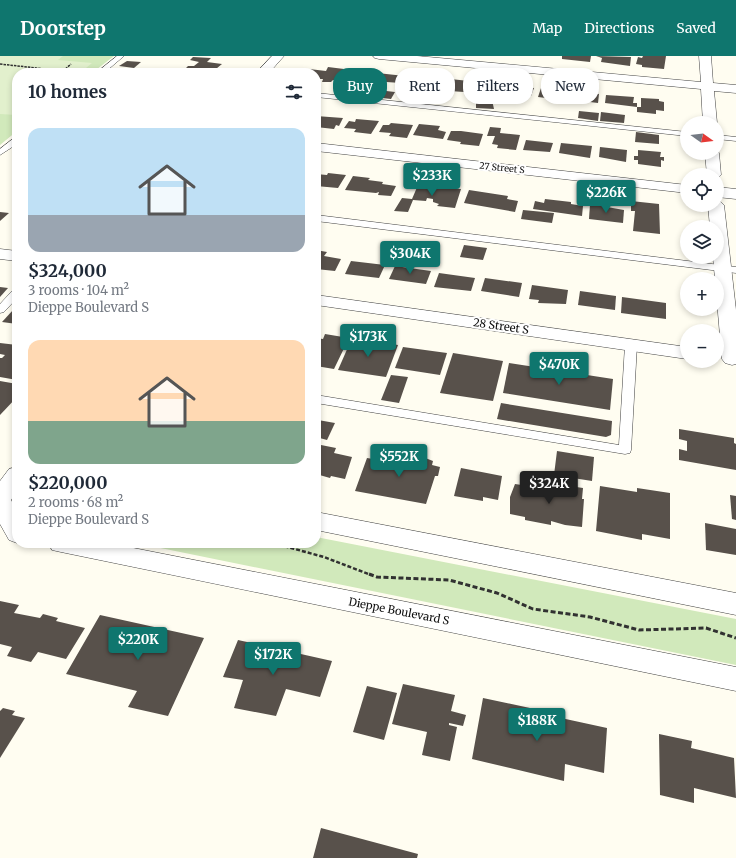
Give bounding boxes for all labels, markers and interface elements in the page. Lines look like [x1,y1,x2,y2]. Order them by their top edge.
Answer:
text: Doorstep [20,16,106,40]
text: Map [532,19,562,37]
text: Directions [584,19,654,37]
text: Saved [676,19,716,37]
chip: Buy [333,68,387,104]
chip: Rent [395,68,455,104]
chip: Filters [463,68,533,104]
chip: New [541,68,599,104]
text: 10 homes [28,81,107,103]
icon: filters [283,81,305,103]
north arrow [680,116,724,160]
map controls [680,116,724,368]
icon: home [131,154,203,226]
street label: 27 Street S [479,160,526,175]
pin: $233K [404,163,460,197]
text: $233K [412,167,452,184]
button: locate [680,168,724,212]
pin: $226K [578,180,634,214]
text: $226K [586,184,626,201]
button: layers [680,220,724,264]
pin: $304K [382,241,438,275]
text: $304K [389,245,431,262]
text: $324,000 [28,260,107,282]
button: + [680,272,724,316]
text: 3 rooms · 104 m² [28,282,129,299]
text: Dieppe Boulevard S [28,299,149,316]
street label: 28 Street S [472,315,530,337]
pin: $173K [340,324,396,358]
button: − [680,324,724,368]
text: $173K [349,328,387,345]
pin: $470K [531,352,587,386]
text: $470K [539,356,579,373]
icon: home [131,366,203,438]
pin: $552K [371,444,427,478]
text: $552K [379,448,419,465]
pin: $324K [521,471,577,505]
text: $220,000 [28,472,107,494]
text: $324K [529,475,569,492]
text: 2 rooms · 68 m² [28,494,123,511]
text: Dieppe Boulevard S [28,511,149,528]
street label: Dieppe Boulevard S [347,594,451,628]
pin: $220K [110,627,166,661]
text: $220K [117,631,159,648]
pin: $172K [245,642,301,676]
text: $172K [254,646,292,663]
pin: $188K [509,708,565,742]
text: $188K [517,712,557,729]

